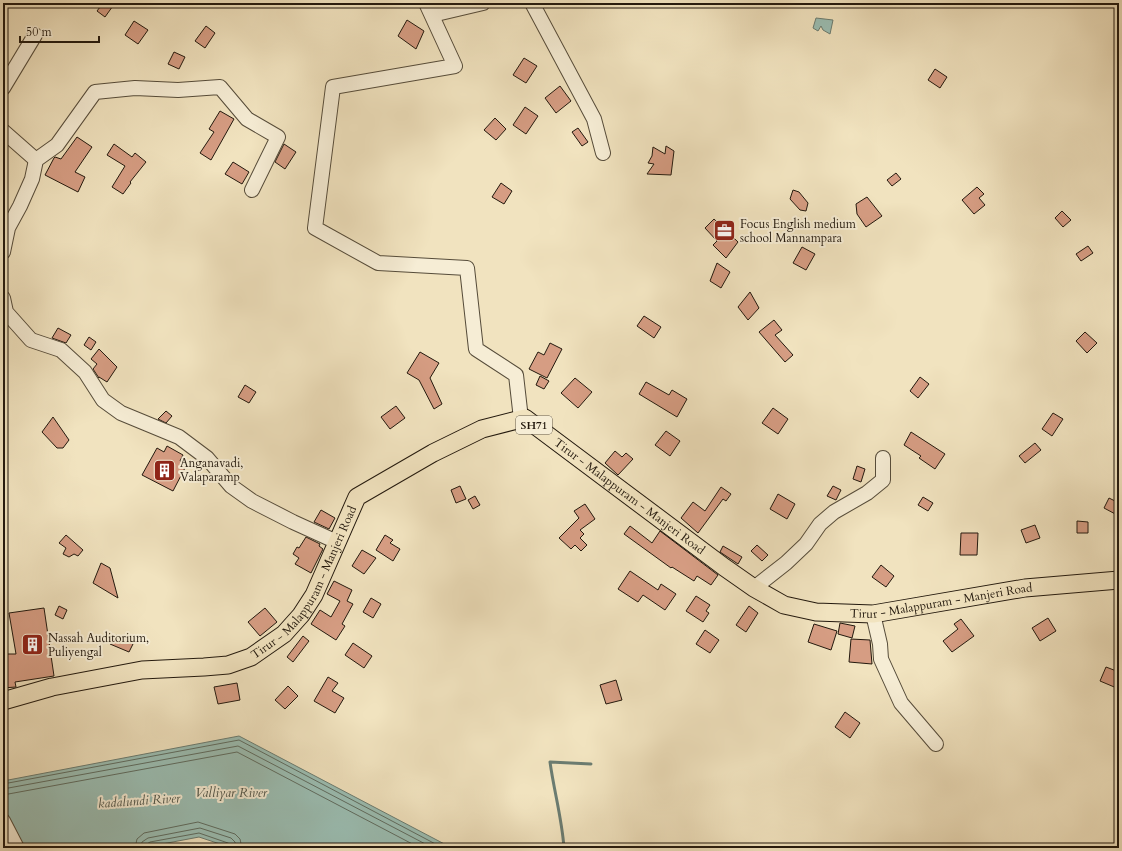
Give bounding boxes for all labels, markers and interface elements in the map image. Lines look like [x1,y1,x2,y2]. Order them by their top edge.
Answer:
scale bar [20,18,99,44]
text: 50 m [26,24,53,40]
place label: Focus English medium school Mannampara [740,216,857,246]
office icon: Focus English medium school Mannampara [712,218,738,244]
road number: SH71 [516,416,552,434]
street label: Tirur - Malappuram - Manjeri Road [551,435,709,558]
place label: Anganavadi, Valaparamp [180,455,243,485]
building icon: Anganavadi, Valaparamp [152,457,178,483]
street label: Tirur - Malappuram - Manjeri Road [248,503,360,663]
street label: Tirur - Malappuram - Manjeri Road [849,579,1033,622]
place label: Nassah Auditorium, Puliyengal [48,630,149,660]
building icon: Nassah Auditorium, Puliyengal [19,632,45,658]
water label: Valliyar River [195,784,268,802]
water label: kadalundi River [97,789,182,813]

